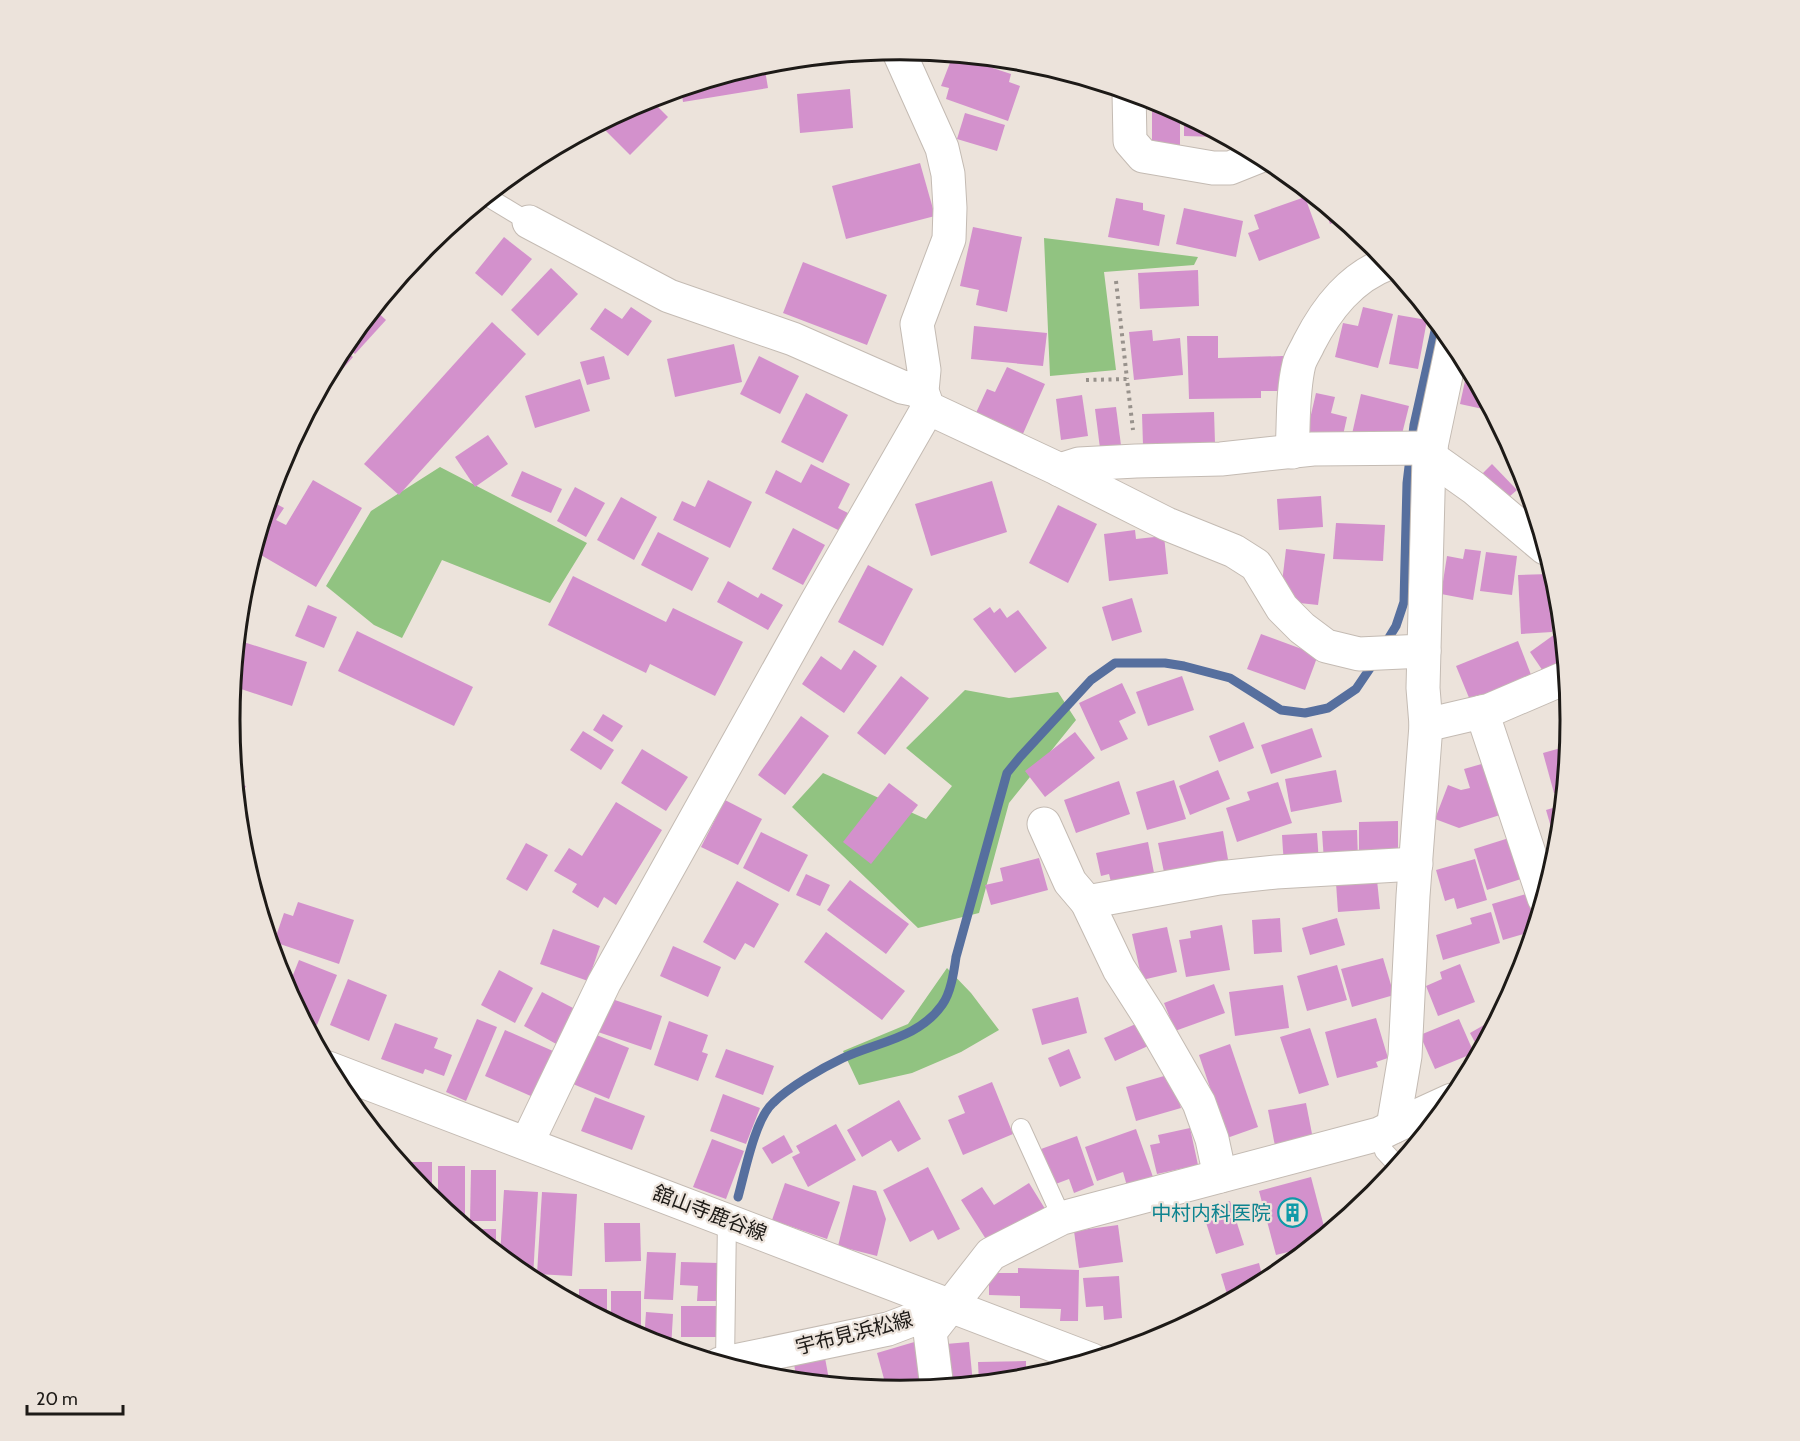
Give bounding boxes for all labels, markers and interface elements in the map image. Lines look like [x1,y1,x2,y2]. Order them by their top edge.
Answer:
street label: 舘山寺鹿谷線 [650,1180,770,1246]
building icon: 中村内科医院 [1276,1197,1308,1229]
place label: 中村内科医院 [1151,1201,1271,1225]
street label: 宇布見浜松線 [793,1307,915,1359]
scale bar [27,1378,123,1416]
text: 20 m [36,1388,78,1410]

